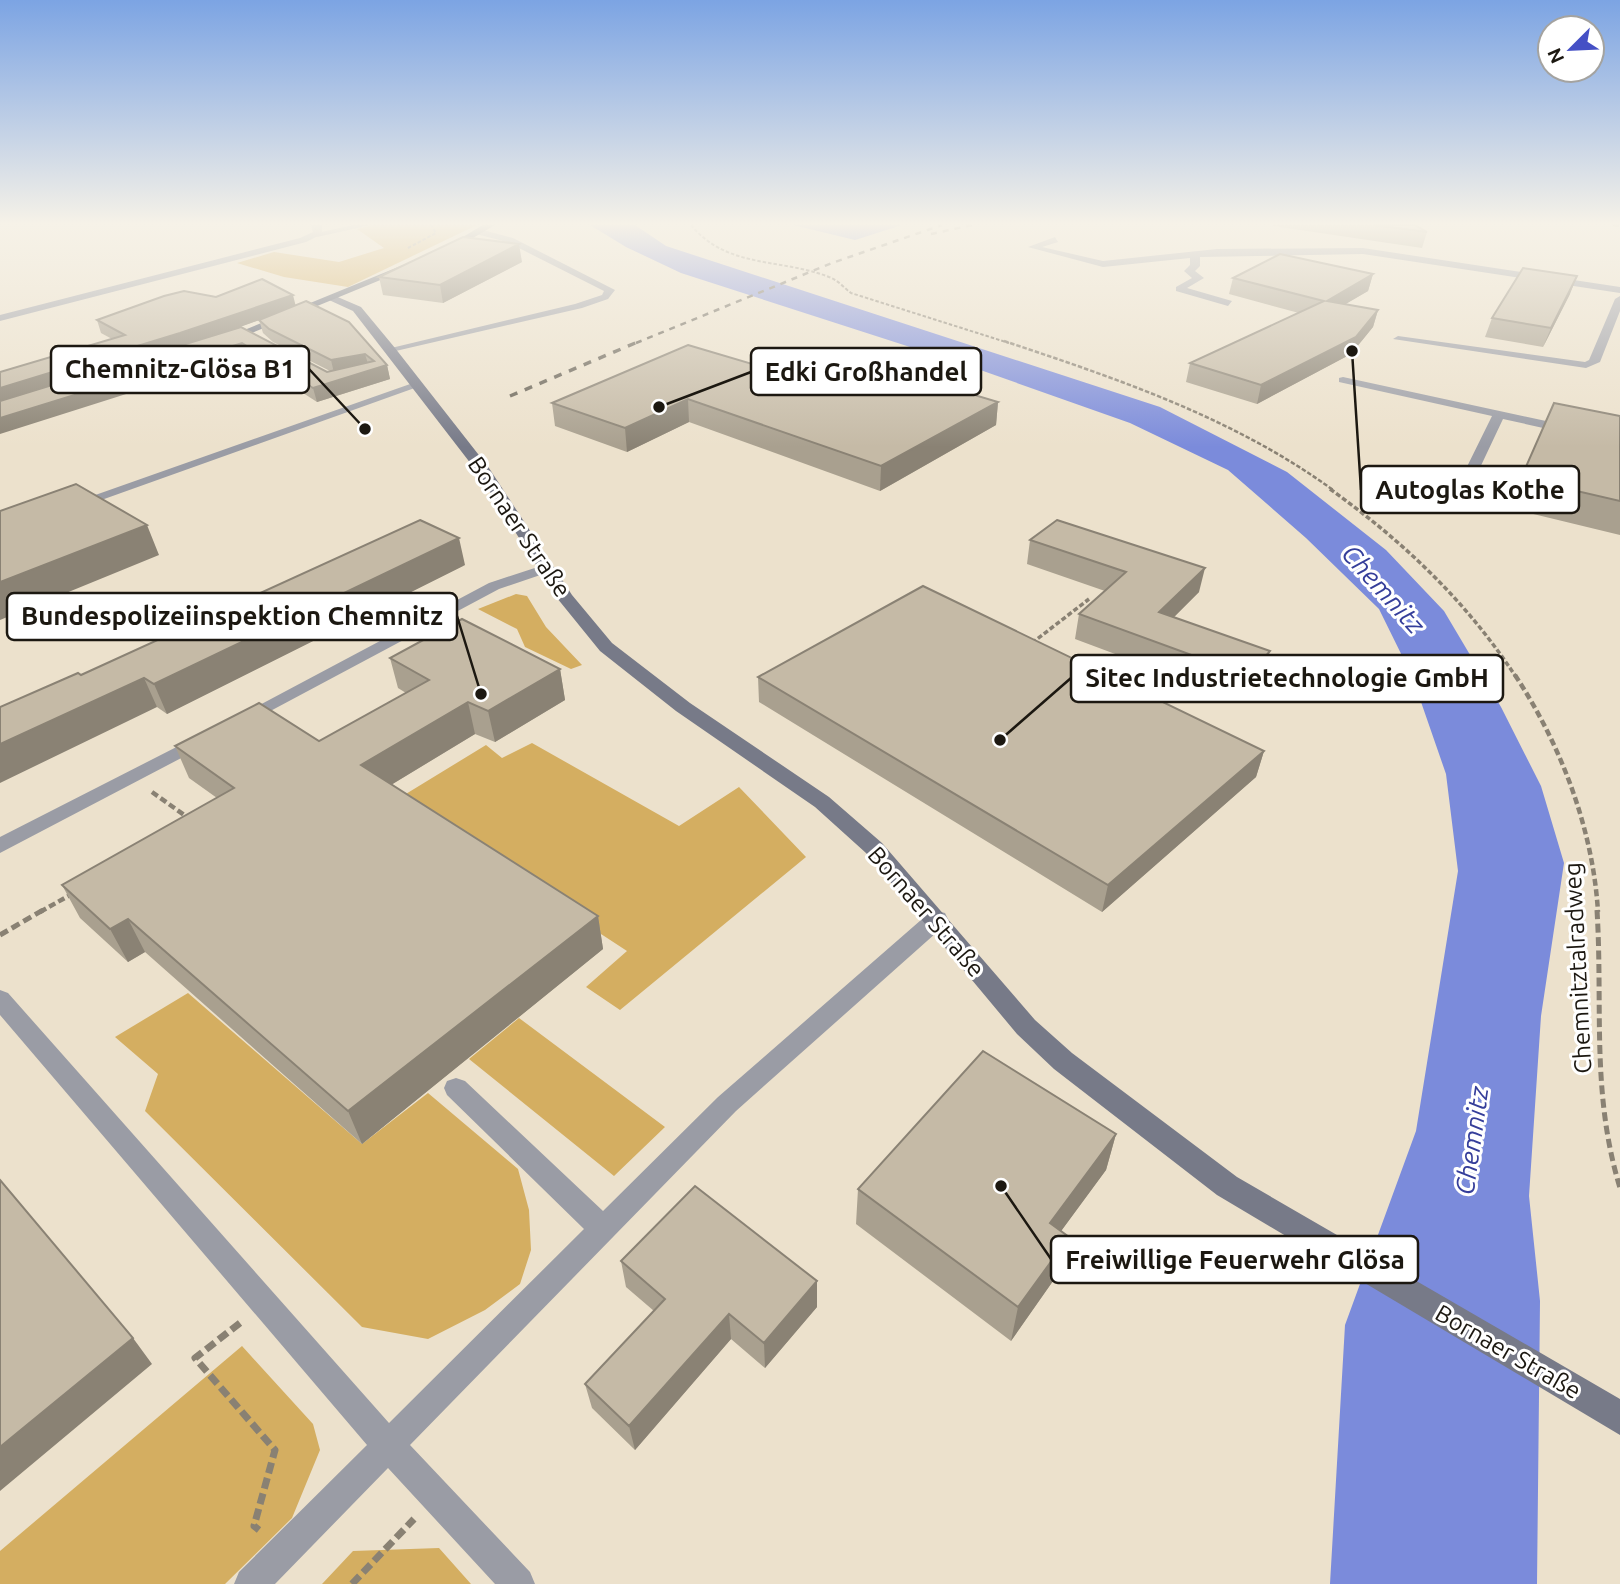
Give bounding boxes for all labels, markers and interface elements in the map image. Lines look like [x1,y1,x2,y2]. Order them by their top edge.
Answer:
north arrow [1536,14,1606,84]
text: N [1543,45,1568,67]
callout: Chemnitz-Glösa B1 [51,346,309,393]
callout: Edki Großhandel [751,348,981,395]
text: Chemnitz-Glösa B1 [65,354,295,383]
text: Edki Großhandel [765,357,967,386]
street label: Bornaer Straße [463,451,576,602]
callout: Autoglas Kothe [1361,466,1579,513]
text: Autoglas Kothe [1375,475,1565,504]
water label: Chemnitz [1336,539,1431,640]
callout: Bundespolizeiinspektion Chemnitz [7,593,457,640]
text: Bundespolizeiinspektion Chemnitz [21,601,443,630]
callout: Sitec Industrietechnologie GmbH [1071,655,1503,702]
text: Sitec Industrietechnologie GmbH [1085,663,1489,692]
street label: Bornaer Straße [863,841,990,982]
street label: Chemnitztalradweg [1558,862,1597,1074]
water label: Chemnitz [1450,1084,1494,1197]
callout: Freiwillige Feuerwehr Glösa [1051,1236,1418,1283]
text: Freiwillige Feuerwehr Glösa [1065,1245,1405,1274]
street label: Bornaer Straße [1431,1299,1586,1404]

